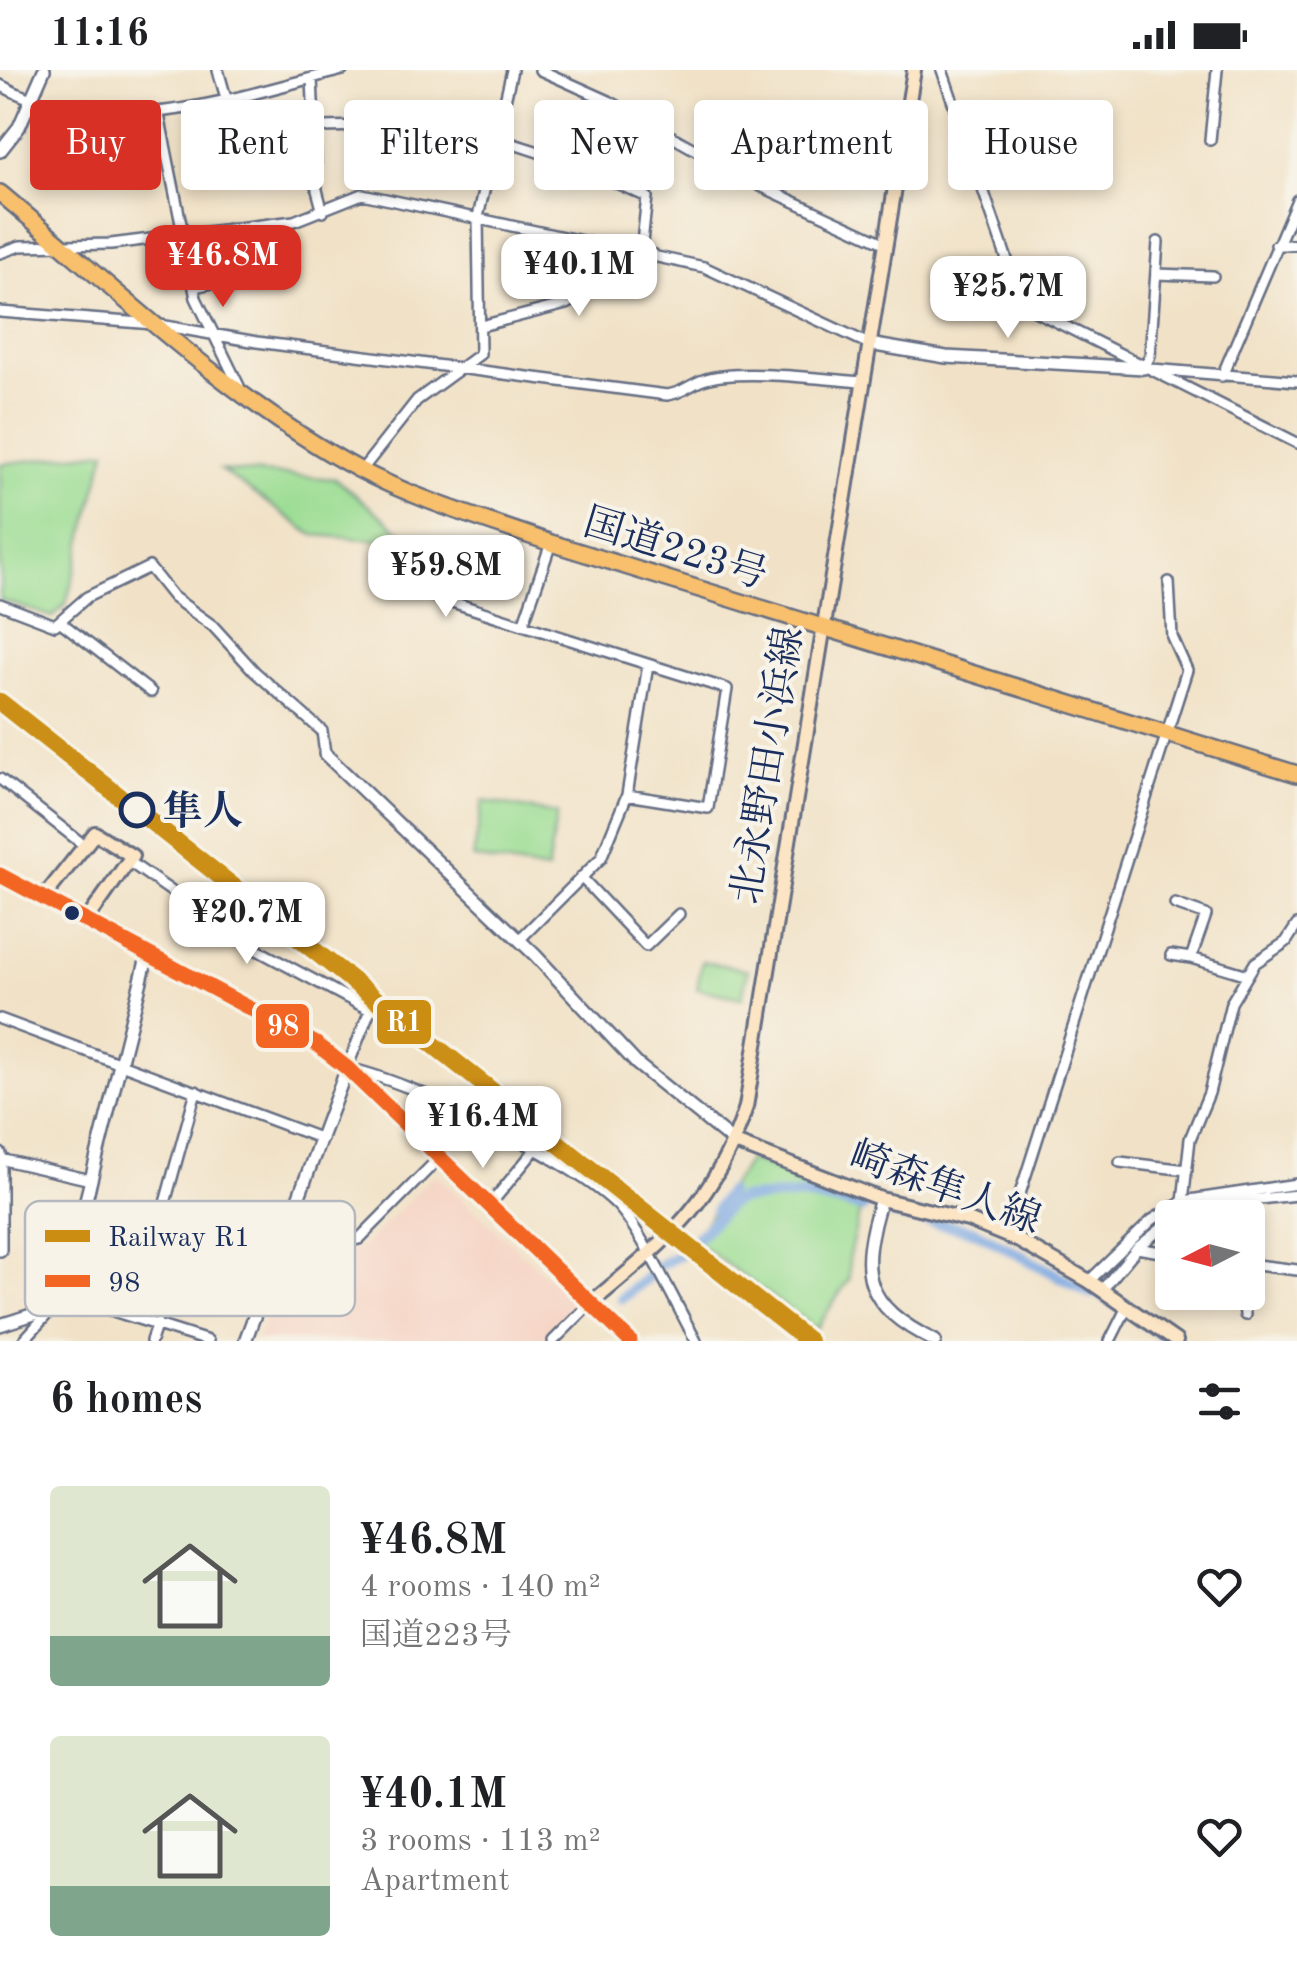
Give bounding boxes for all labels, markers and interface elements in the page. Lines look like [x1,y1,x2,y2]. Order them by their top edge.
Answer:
text: 11:16 [50,16,149,54]
chip: Buy [30,100,161,190]
chip: Rent [181,100,324,190]
chip: Filters [344,100,514,190]
chip: New [534,100,674,190]
chip: Apartment [694,100,928,190]
chip: House [948,100,1113,190]
pin: ¥46.8M [142,225,304,310]
pin: ¥40.1M [498,234,660,319]
text: ¥46.8M [167,241,279,273]
text: ¥40.1M [523,250,635,282]
pin: ¥25.7M [927,256,1089,341]
text: ¥25.7M [952,272,1064,304]
street label: 国道223号 [578,500,773,598]
pin: ¥59.8M [365,535,527,620]
text: ¥59.8M [390,551,502,583]
street label: 北永野田小浜線 [724,624,812,907]
place label: 隼人 [163,789,243,834]
marker: 隼人 [120,793,154,827]
pin: ¥20.7M [166,882,328,967]
text: ¥20.7M [191,898,303,930]
unlabelled marker [62,903,82,923]
line badge: R1 [375,998,433,1046]
line badge: 98 [254,1002,311,1050]
text: R1 [386,1010,422,1038]
text: 98 [267,1014,299,1042]
pin: ¥16.4M [402,1086,564,1171]
text: ¥16.4M [427,1102,539,1134]
street label: 崎森隼人線 [844,1133,1047,1243]
north arrow [1155,1200,1265,1310]
map controls [1155,1200,1265,1310]
legend [25,1201,355,1316]
text: Railway R1 [108,1225,250,1253]
text: 98 [108,1270,140,1298]
icon: filters [1192,1374,1247,1429]
text: 6 homes [50,1380,202,1422]
text: ¥46.8M [360,1521,507,1563]
icon: home [130,1526,250,1646]
icon: heart [1192,1559,1247,1614]
text: 4 rooms · 140 m² [360,1572,601,1604]
text: 国道223号 [360,1621,512,1653]
text: ¥40.1M [360,1775,507,1817]
icon: home [130,1776,250,1896]
icon: heart [1192,1809,1247,1864]
text: 3 rooms · 113 m² [360,1826,601,1858]
text: Apartment [360,1866,510,1898]

